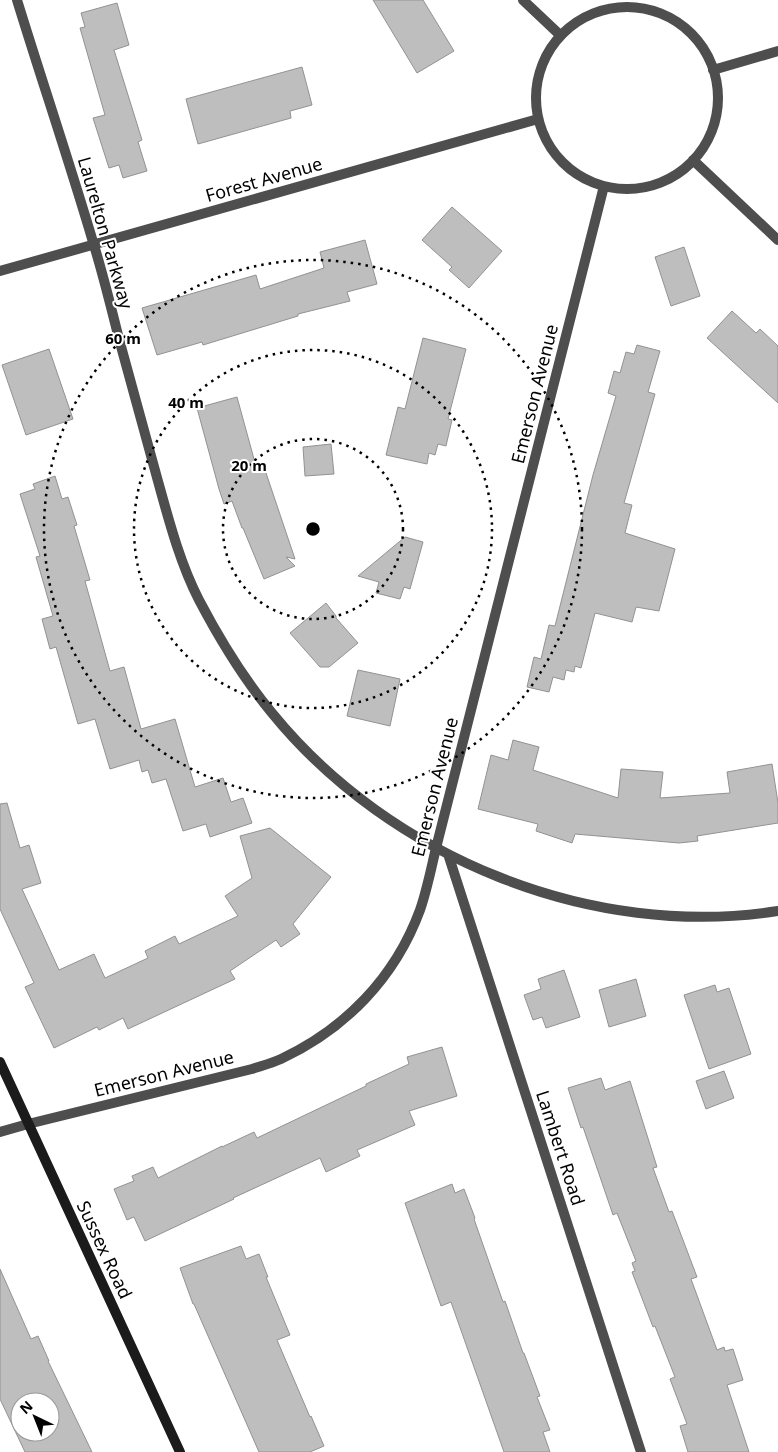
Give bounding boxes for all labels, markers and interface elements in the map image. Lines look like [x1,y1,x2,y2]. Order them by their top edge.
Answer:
street label: Forest Avenue [203,151,325,207]
street label: Laurelton Parkway [73,154,139,312]
street label: Emerson Avenue [505,322,563,466]
text: 60 m [105,328,141,348]
text: 40 m [168,392,204,412]
text: 20 m [231,455,267,475]
centre of rings [304,520,322,538]
street label: Emerson Avenue [405,715,463,859]
street label: Emerson Avenue [92,1044,236,1102]
street label: Lambert Road [531,1087,591,1208]
street label: Sussex Road [72,1197,138,1302]
north arrow [10,1392,60,1442]
text: N [15,1396,36,1418]

